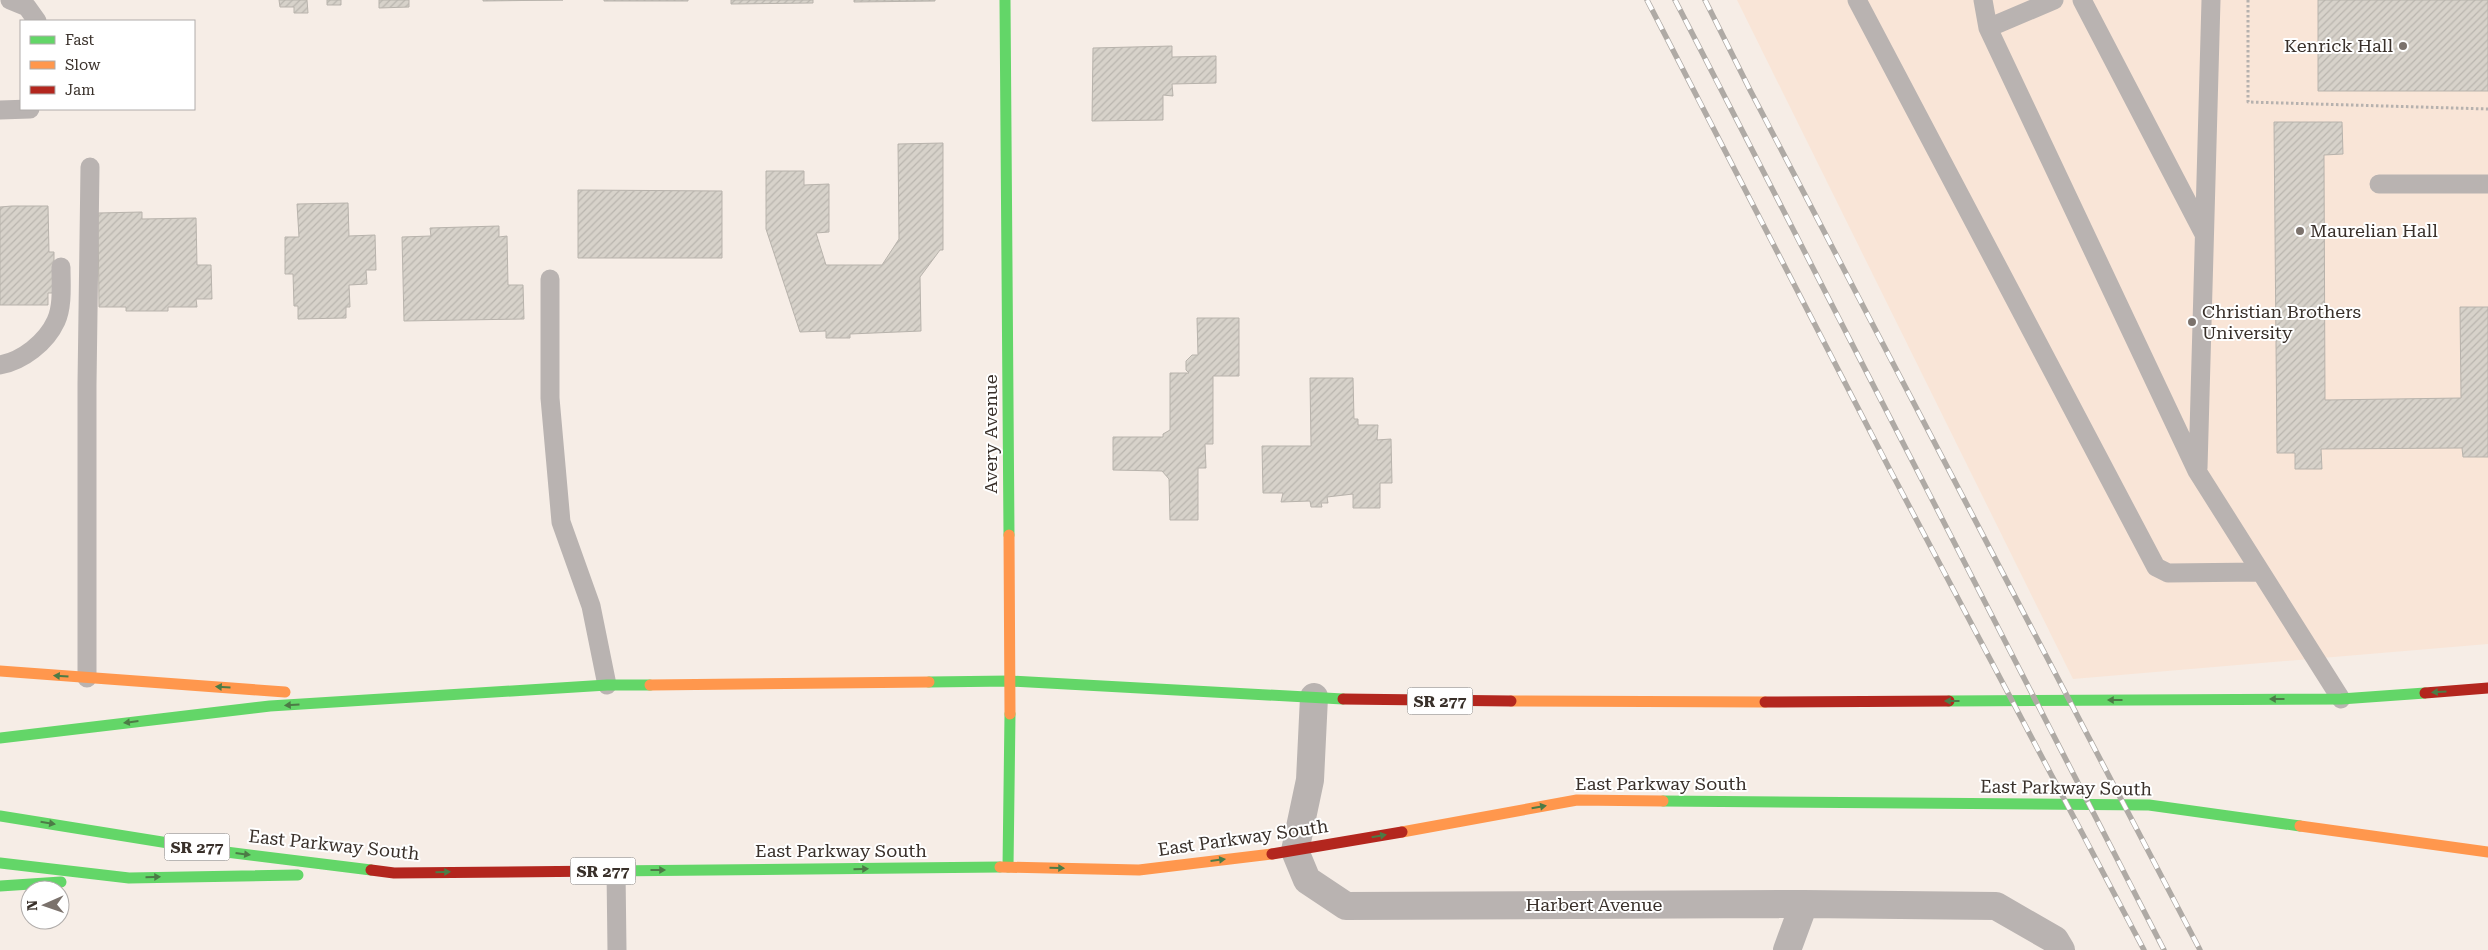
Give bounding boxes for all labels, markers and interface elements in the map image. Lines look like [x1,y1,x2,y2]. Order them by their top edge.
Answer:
legend [20,20,195,110]
text: Fast [65,31,95,49]
place label: Kenrick Hall [2284,35,2393,56]
marker: Kenrick Hall [2397,40,2409,52]
text: Slow [65,56,101,74]
text: Jam [65,81,95,99]
place label: Maurelian Hall [2310,220,2438,241]
marker: Maurelian Hall [2294,225,2306,237]
place label: Christian Brothers University [2202,301,2361,343]
marker: Christian Brothers University [2186,316,2198,328]
street label: Avery Avenue [980,374,1001,494]
one-way arrow [52,671,68,679]
one-way arrow [214,683,230,691]
road number: SR 277 [1408,688,1472,714]
one-way arrow [2431,688,2447,696]
one-way arrow [2269,695,2285,703]
one-way arrow [2106,696,2122,704]
one-way arrow [1944,697,1960,705]
one-way arrow [284,701,300,709]
one-way arrow [123,718,139,726]
street label: East Parkway South [1575,773,1747,794]
street label: East Parkway South [1980,776,2152,800]
one-way arrow [1531,803,1547,811]
street label: East Parkway South [1156,815,1330,860]
one-way arrow [40,820,56,828]
street label: East Parkway South [247,825,421,864]
one-way arrow [1371,832,1387,840]
road number: SR 277 [164,834,230,860]
street label: East Parkway South [755,840,927,861]
one-way arrow [236,850,252,858]
one-way arrow [1211,856,1227,864]
road number: SR 277 [570,858,636,884]
one-way arrow [1049,864,1065,872]
one-way arrow [853,865,869,873]
one-way arrow [650,866,666,874]
one-way arrow [435,868,451,876]
one-way arrow [145,873,161,881]
north arrow [20,880,70,930]
street label: Harbert Avenue [1526,894,1663,915]
text: N [24,900,40,911]

